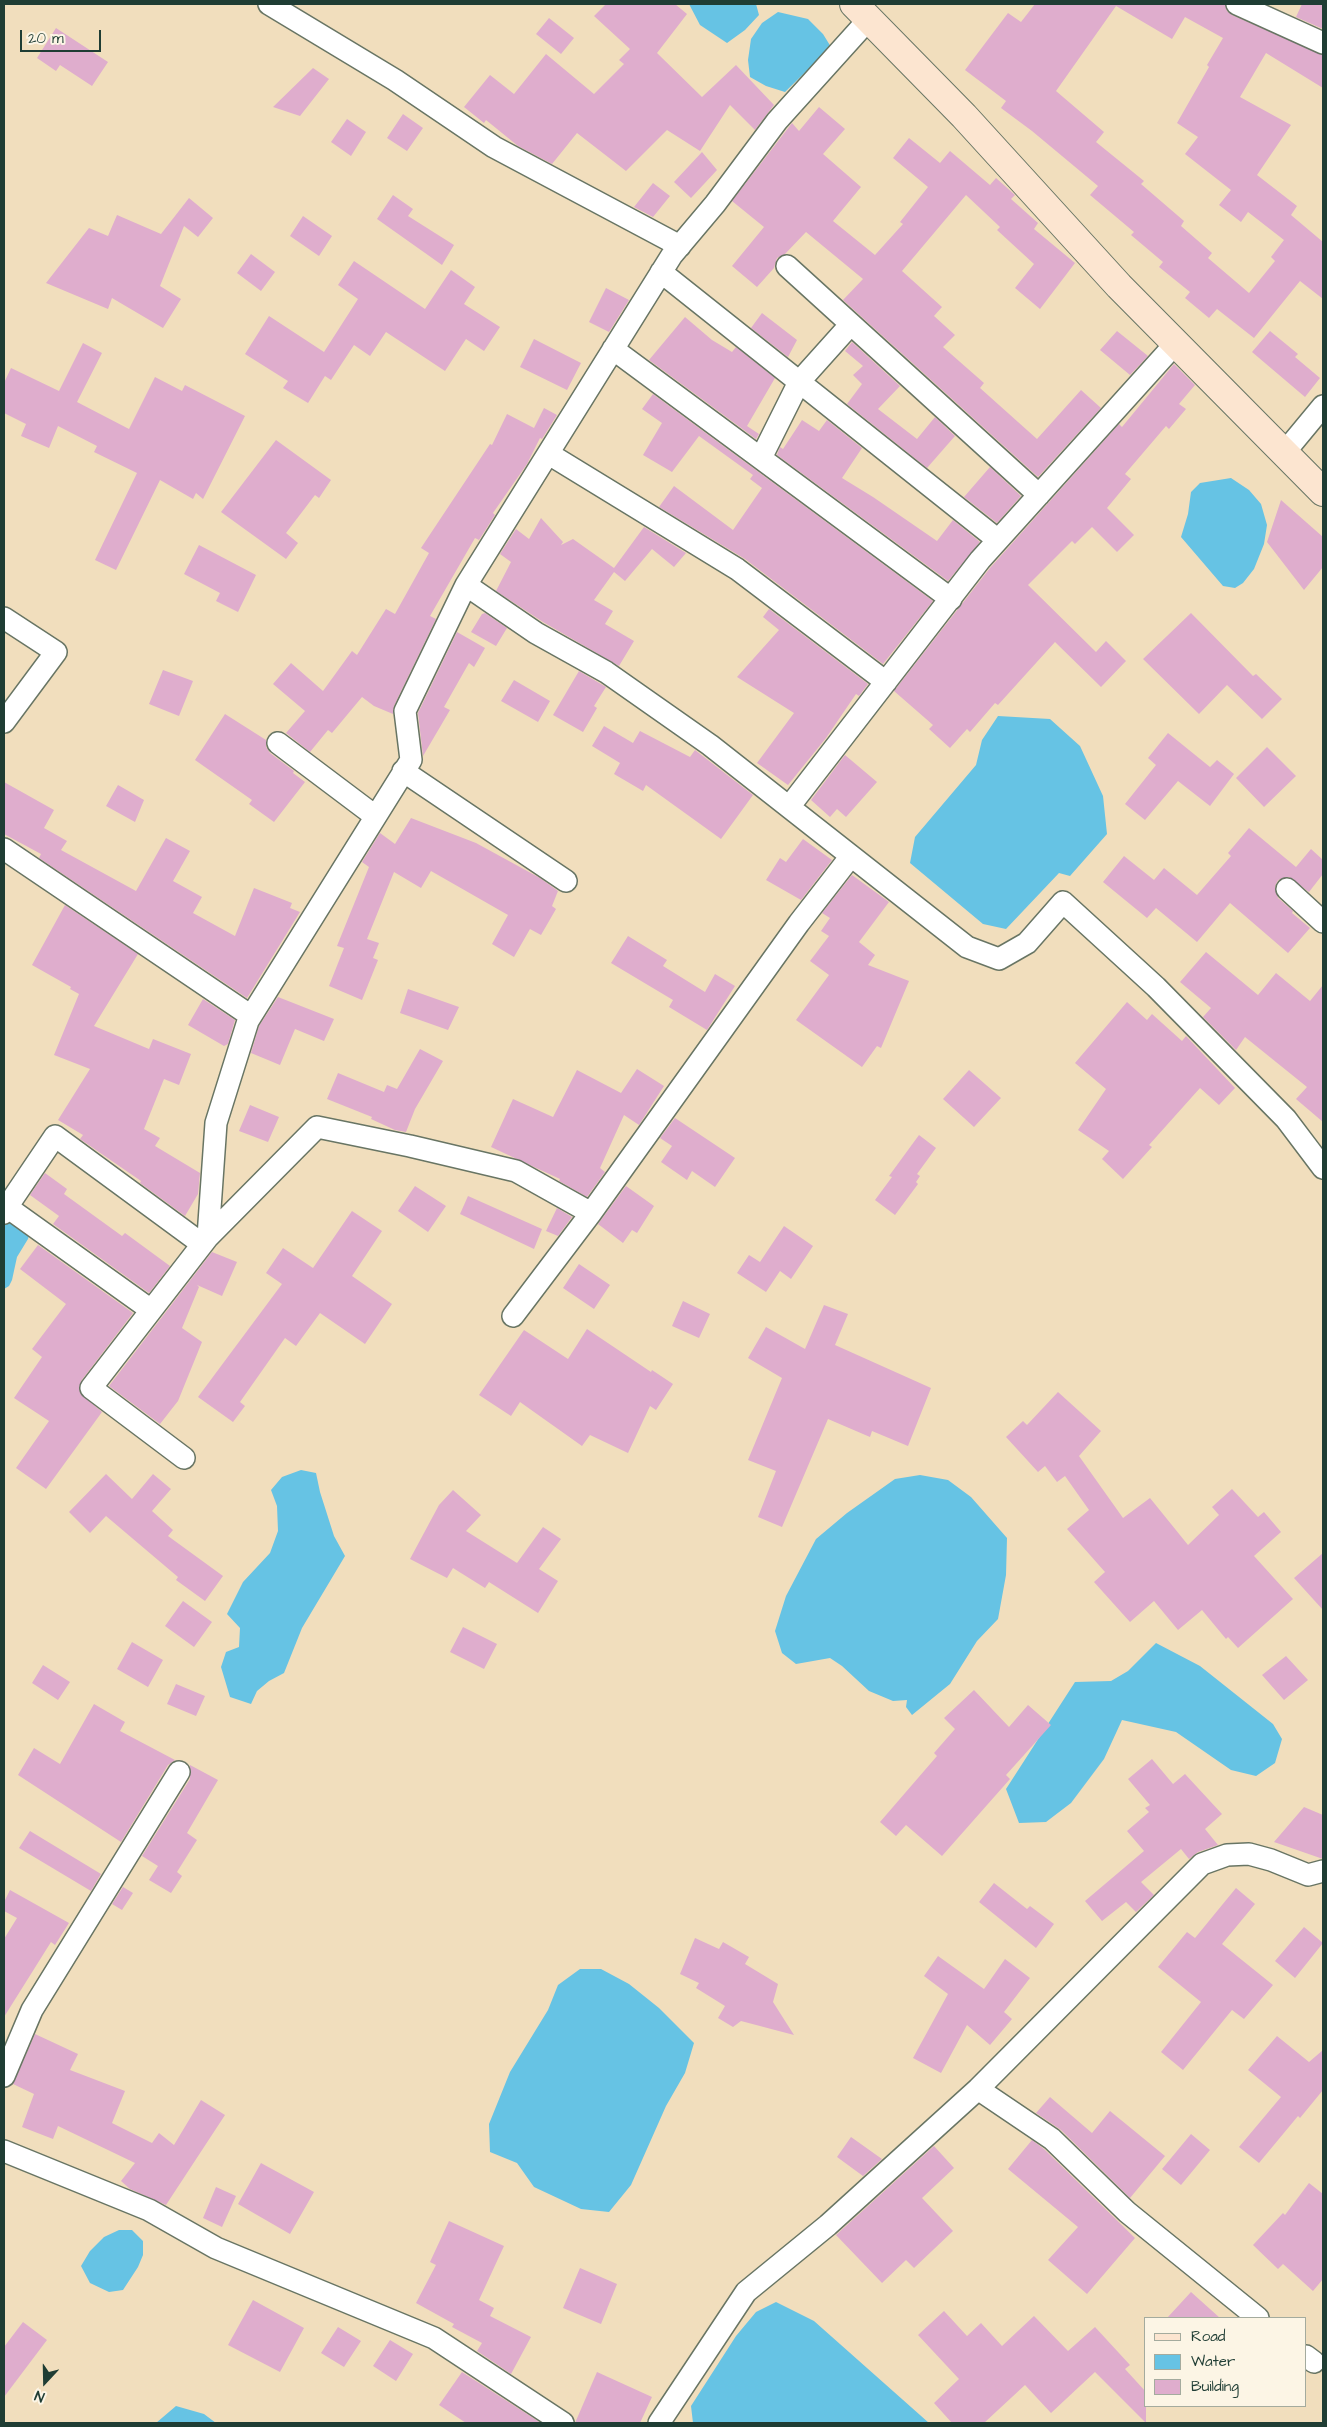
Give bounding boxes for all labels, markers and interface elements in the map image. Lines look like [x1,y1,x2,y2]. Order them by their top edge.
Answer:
scale bar [22,20,104,52]
text: 20 m [28,28,64,49]
legend [1144,2317,1307,2407]
text: Road [1191,2326,1225,2347]
text: Water [1191,2351,1235,2372]
north arrow [20,2357,70,2407]
text: Building [1191,2376,1239,2397]
text: N [32,2385,47,2407]

